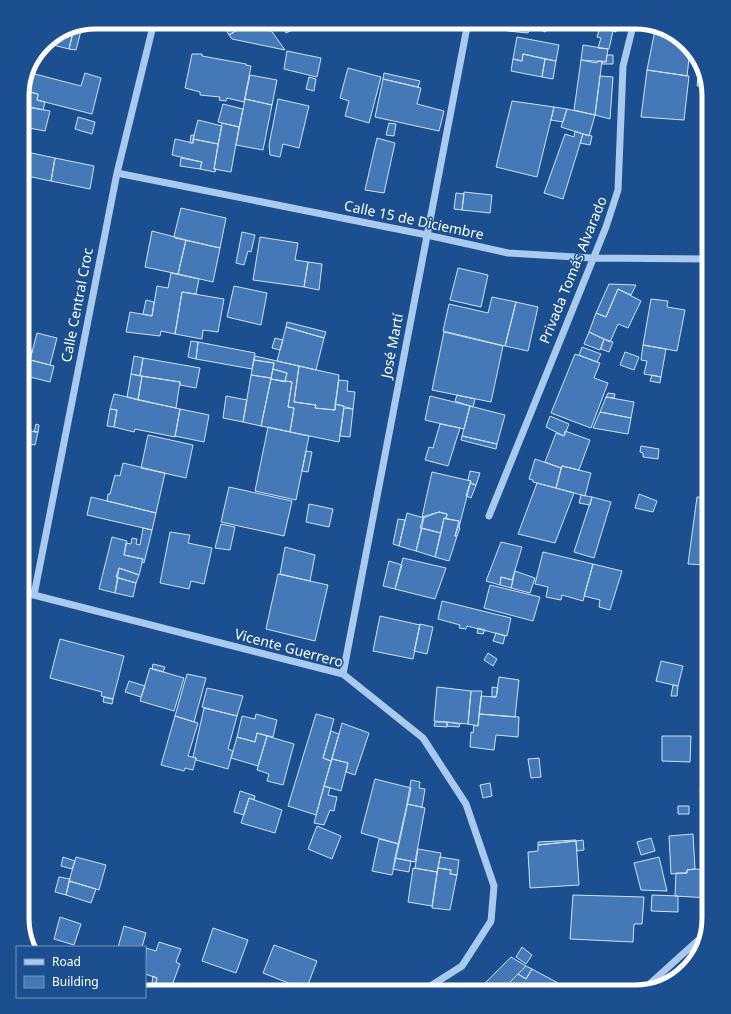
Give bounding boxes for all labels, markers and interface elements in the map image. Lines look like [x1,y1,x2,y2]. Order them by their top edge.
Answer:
street label: Privada Tomás Alvarado [534,193,611,346]
street label: Calle 15 de Diciembre [342,195,486,244]
street label: Calle Central Croc [56,246,97,364]
street label: José Martí [376,312,407,382]
street label: Vicente Guerrero [233,624,346,671]
legend [16,946,146,998]
text: Road [52,953,81,970]
text: Building [52,973,99,990]

